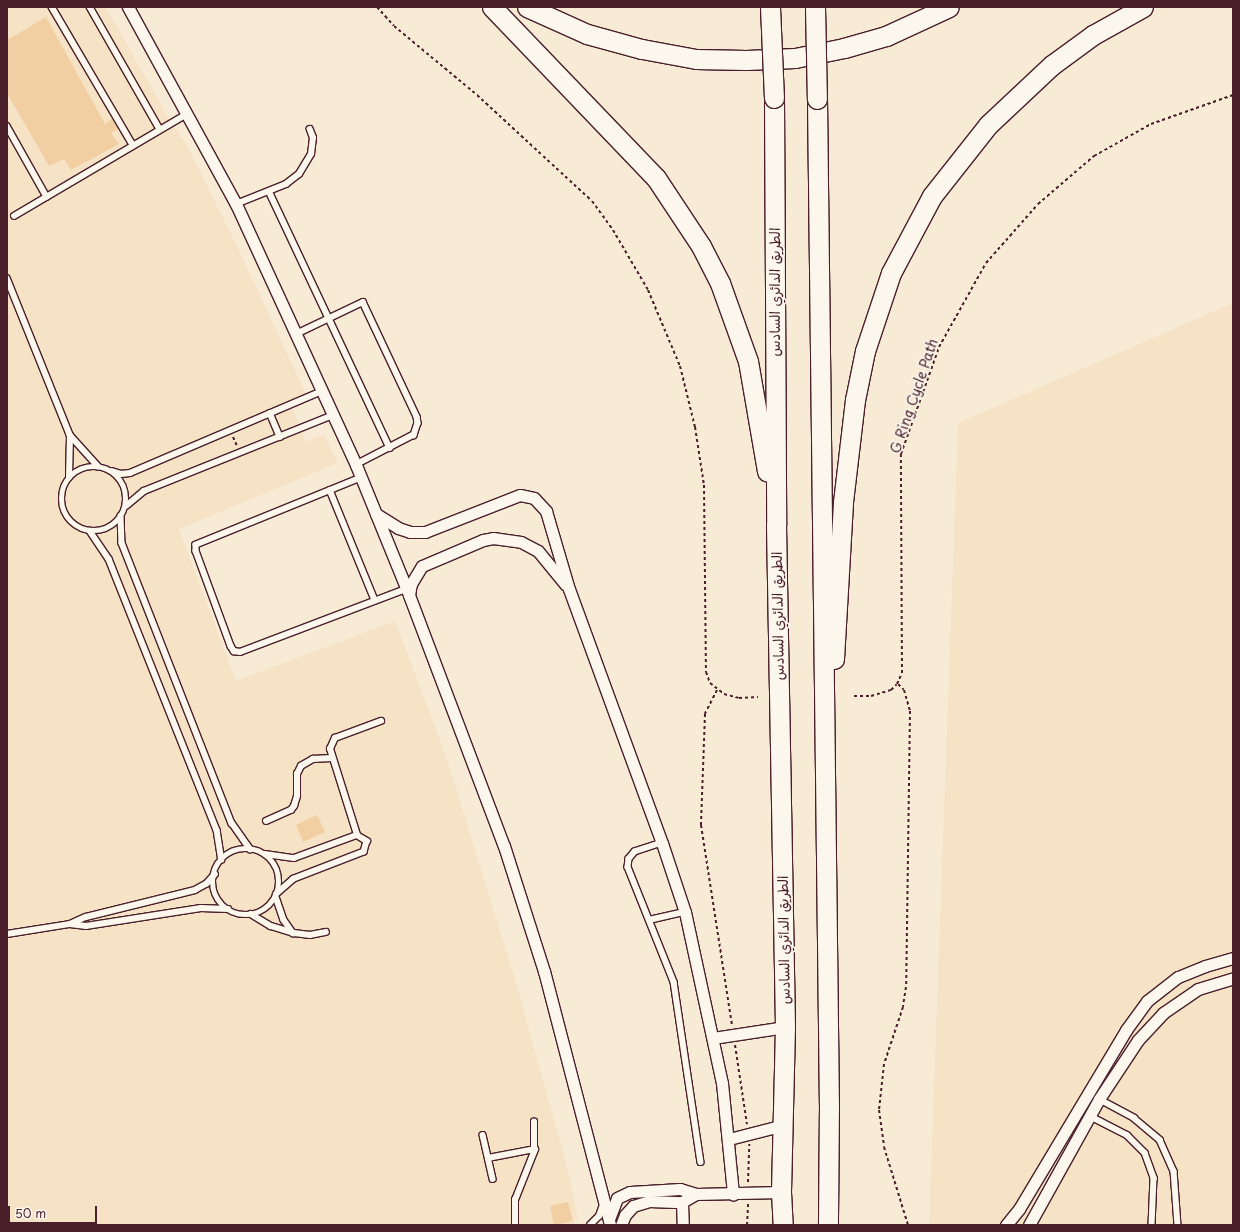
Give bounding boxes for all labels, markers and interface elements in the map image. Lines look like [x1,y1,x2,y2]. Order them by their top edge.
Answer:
street label: الطريق الدائري السادس [767,228,783,356]
street label: G Ring Cycle Path [886,335,942,457]
street label: الطريق الدائري السادس [768,551,788,681]
street label: الطريق الدائري السادس [774,875,794,1005]
scale bar [10,1198,99,1224]
text: 50 m [15,1204,46,1222]

